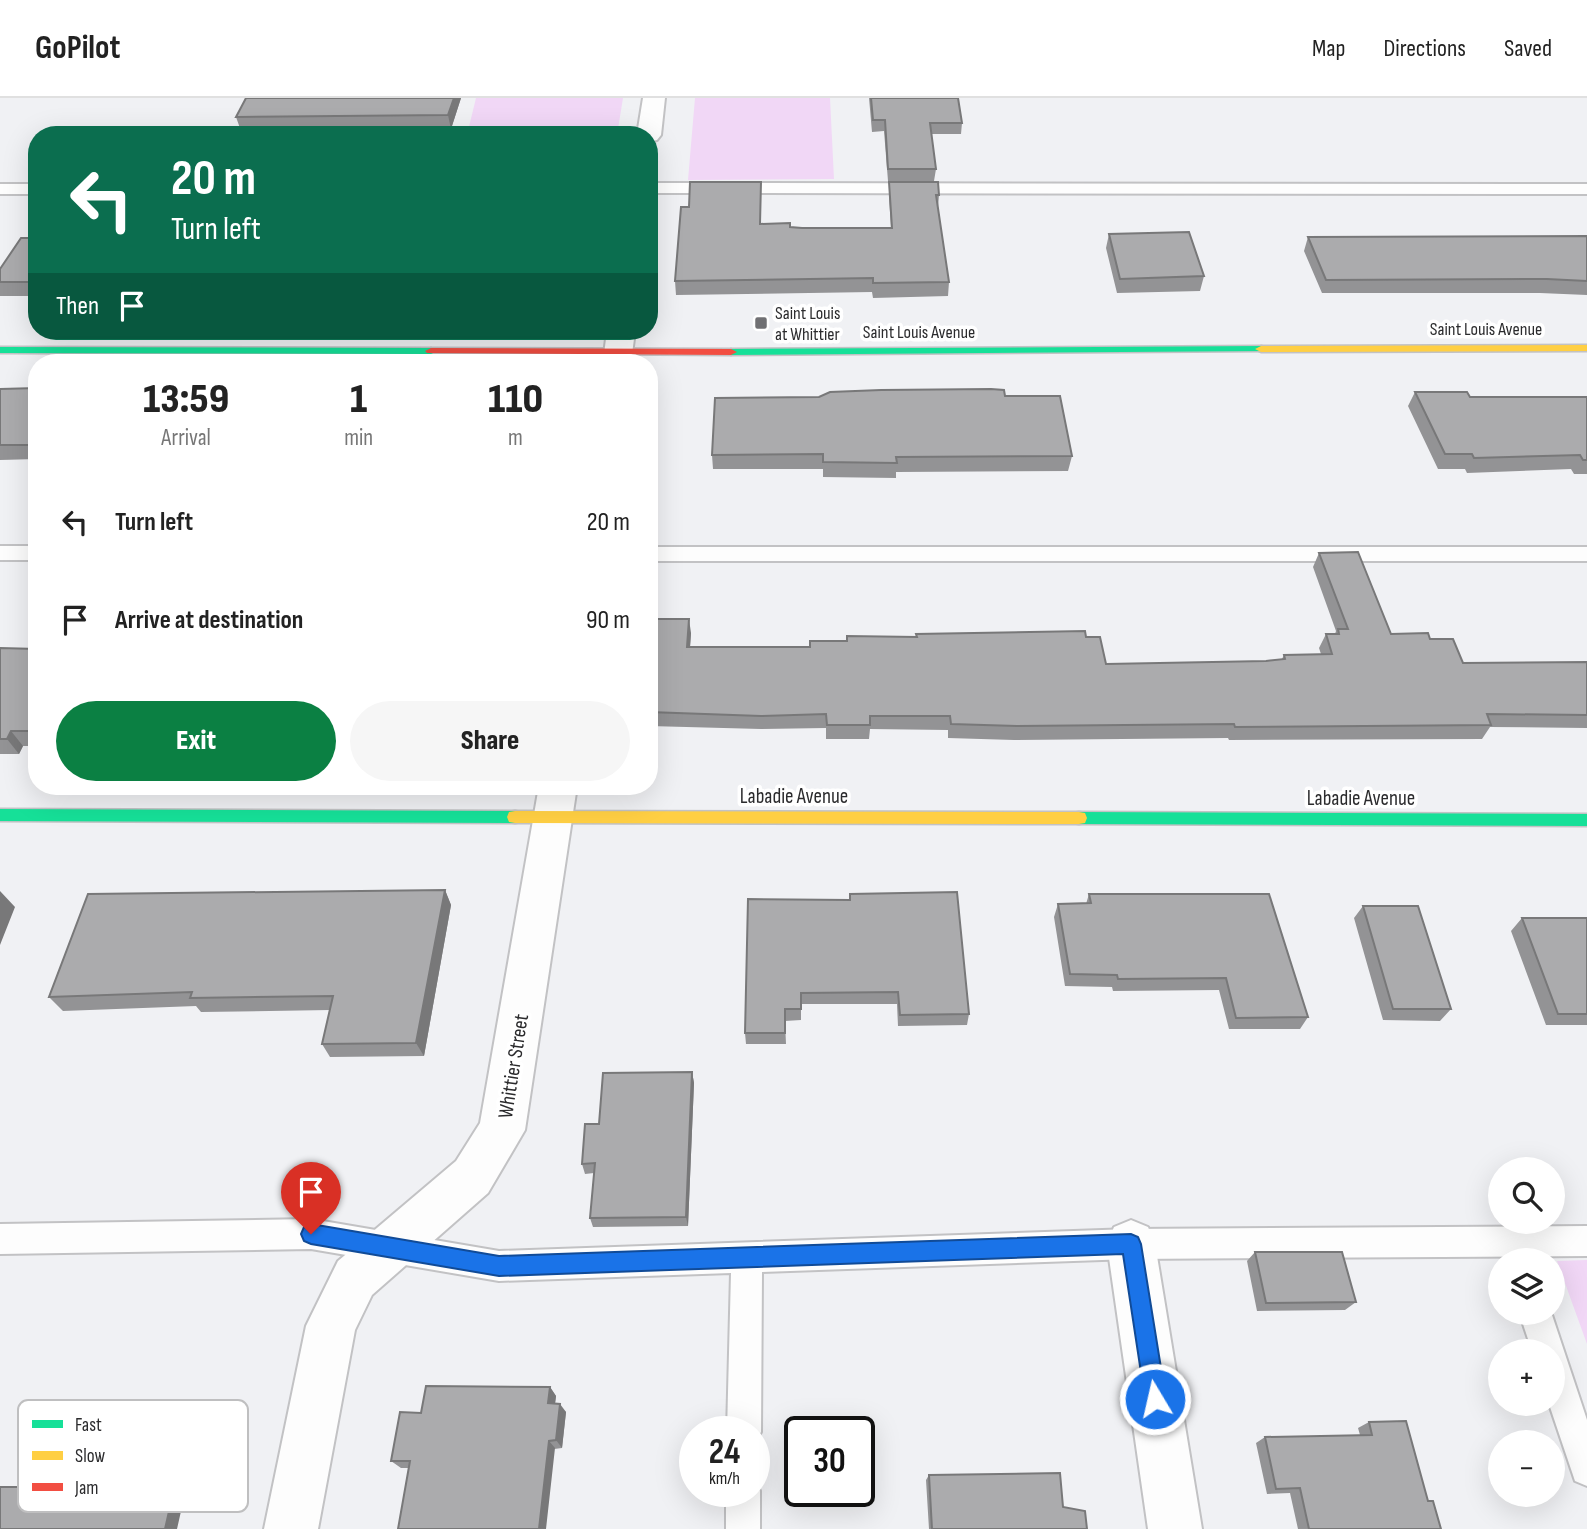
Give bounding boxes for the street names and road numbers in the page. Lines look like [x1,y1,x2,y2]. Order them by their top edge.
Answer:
street label: Saint Louis Avenue [1430,319,1542,340]
street label: Saint Louis Avenue [863,322,975,343]
street label: Labadie Avenue [740,784,848,809]
street label: Labadie Avenue [1307,786,1415,811]
street label: Whittier Street [493,1012,534,1120]

